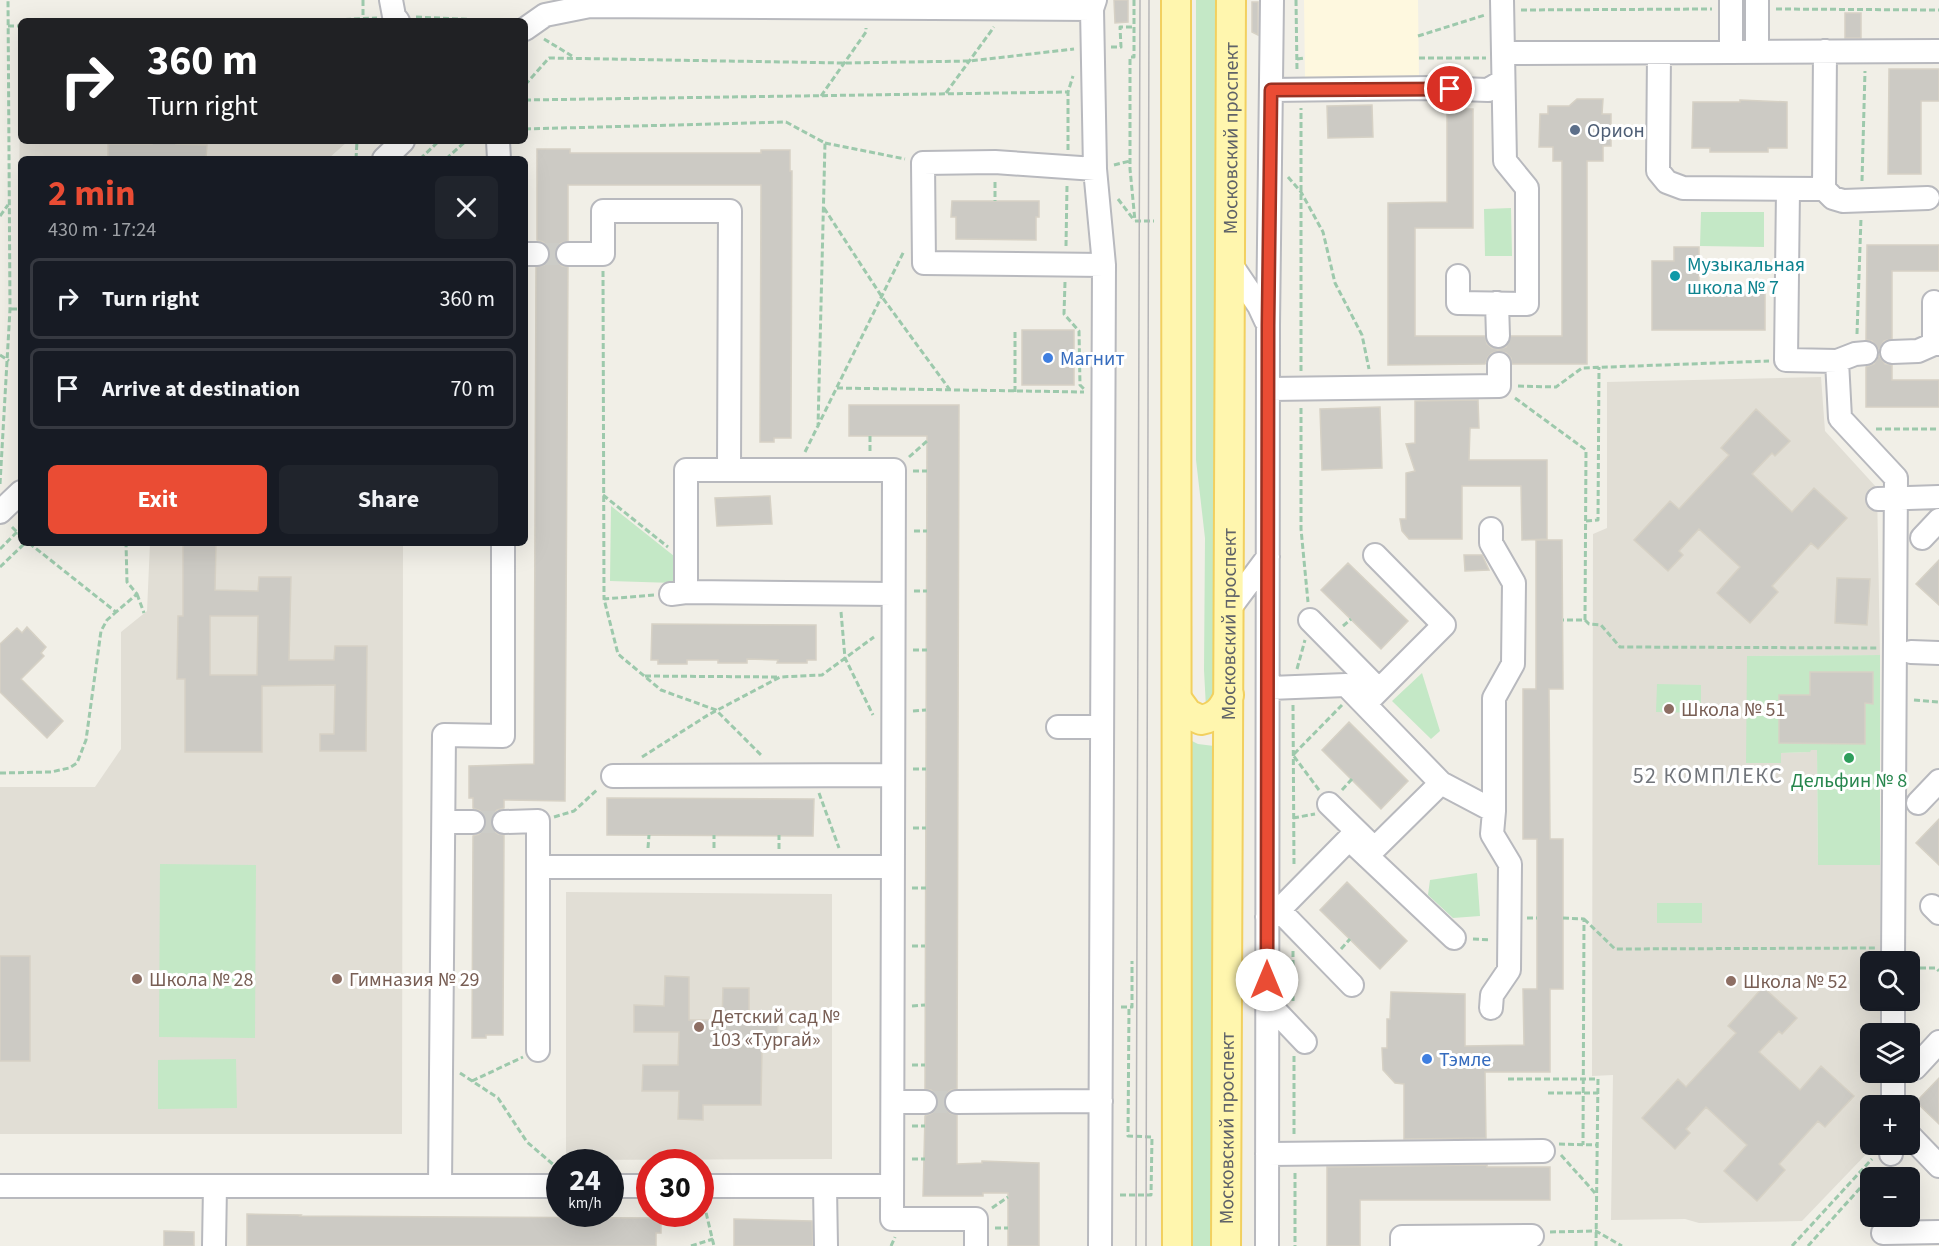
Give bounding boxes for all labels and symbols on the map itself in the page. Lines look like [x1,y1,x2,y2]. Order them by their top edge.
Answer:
street label: Московский проспект [1217,42,1246,234]
pin [1424,63,1475,114]
place label: Орион [1587,117,1645,145]
marker: Орион [1568,123,1582,137]
place label: Музыкальная школа № 7 [1687,251,1805,302]
marker: Музыкальная школа № 7 [1668,269,1682,283]
place label: Магнит [1060,345,1125,373]
marker: Магнит [1041,351,1055,365]
street label: Московский проспект [1215,528,1244,720]
place label: Школа № 51 [1681,696,1785,724]
marker: Школа № 51 [1662,702,1676,716]
marker: Дельфин № 8 [1842,751,1856,765]
district label: 52 КОМПЛЕКС [1633,760,1783,792]
place label: Дельфин № 8 [1791,767,1907,795]
position arrow [1235,948,1299,1012]
place label: Школа № 28 [149,966,253,994]
place label: Гимназия № 29 [349,966,480,994]
place label: Школа № 52 [1743,968,1847,996]
marker: Школа № 28 [130,972,144,986]
marker: Гимназия № 29 [330,972,344,986]
marker: Школа № 52 [1724,974,1738,988]
place label: Детский сад № 103 «Тургай» [711,1003,840,1054]
marker: Детский сад № 103 «Тургай» [692,1020,706,1034]
street label: Московский проспект [1213,1032,1242,1224]
place label: Тэмле [1439,1046,1491,1074]
marker: Тэмле [1420,1052,1434,1066]
speed limit sign: 30 [636,1149,714,1227]

